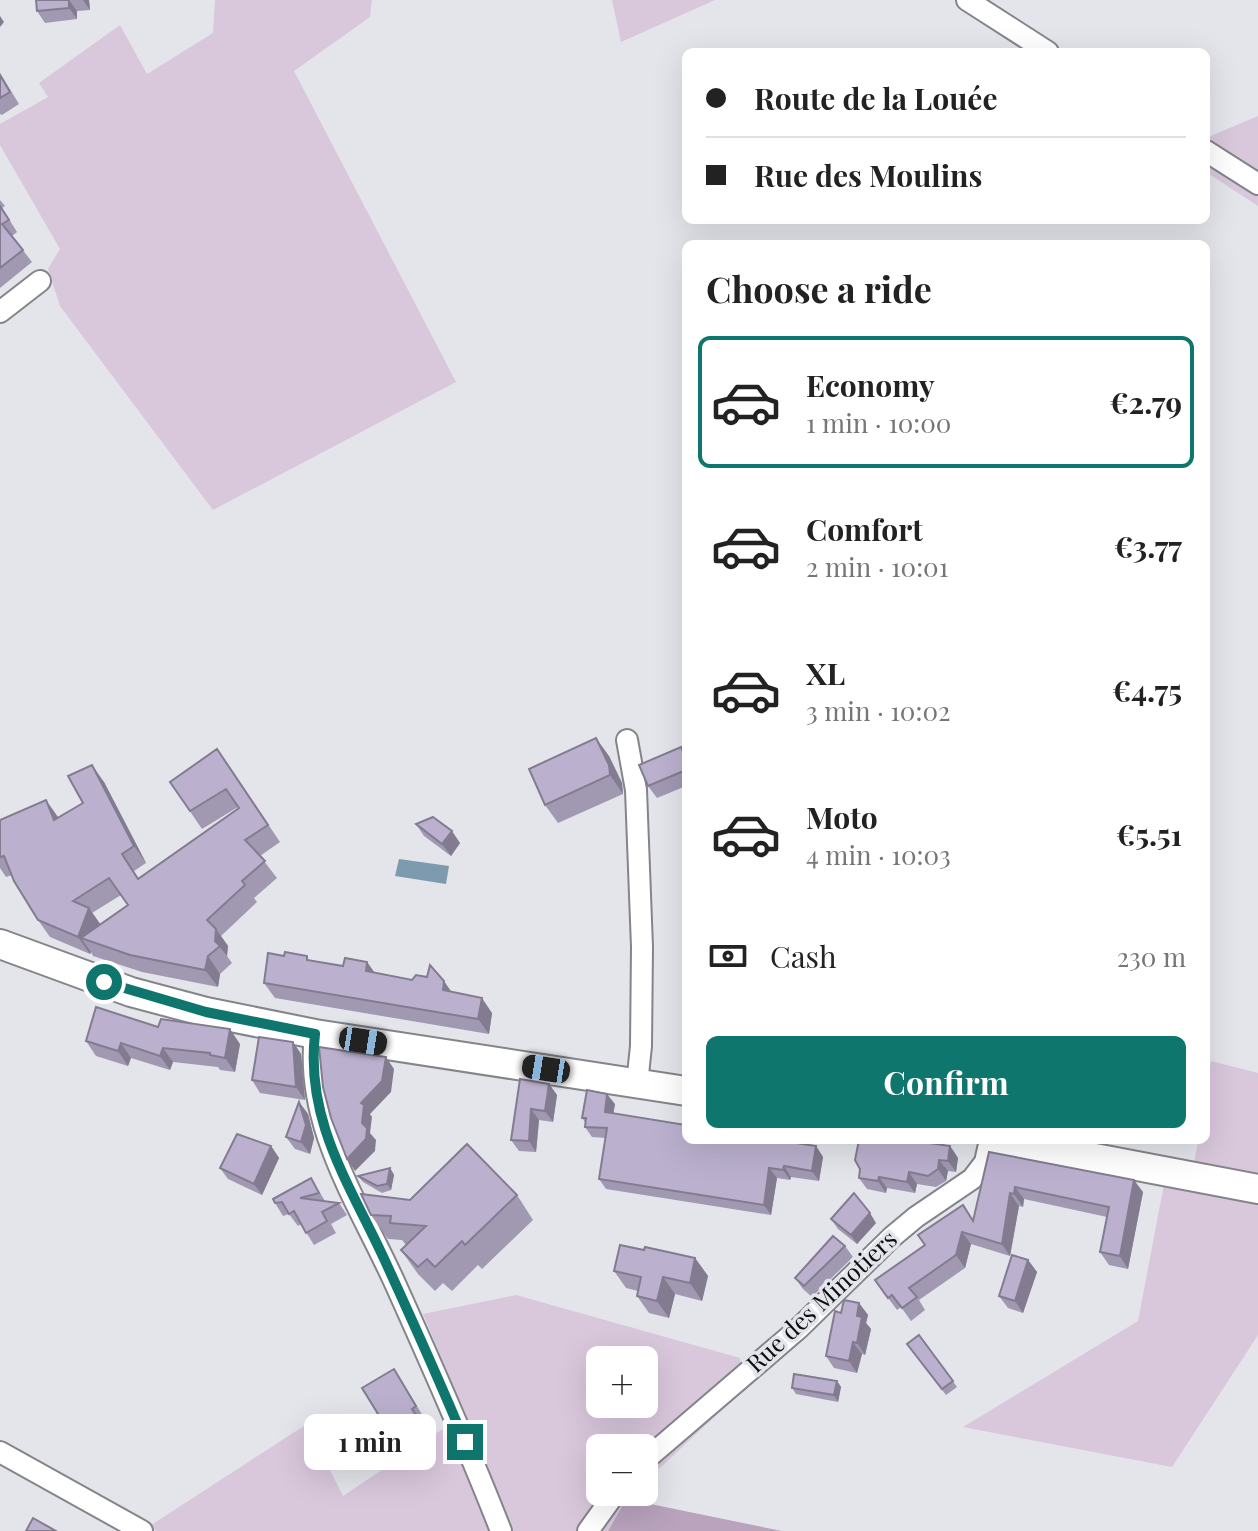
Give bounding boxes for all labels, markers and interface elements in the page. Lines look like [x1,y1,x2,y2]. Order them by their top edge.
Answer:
text: Route de la Louée [754,78,998,118]
text: Rue des Moulins [754,155,982,195]
text: Choose a ride [706,264,932,312]
text: Economy [806,365,935,405]
icon: car [710,366,782,438]
text: €2.79 [1109,382,1182,422]
text: 1 min · 10:00 [806,405,951,440]
text: Comfort [806,509,923,549]
icon: car [710,510,782,582]
text: €3.77 [1114,526,1182,566]
text: 2 min · 10:01 [806,549,948,584]
text: XL [806,653,845,693]
icon: car [710,654,782,726]
text: €4.75 [1112,670,1182,710]
text: 3 min · 10:02 [806,693,950,728]
text: Moto [806,797,878,837]
icon: car [710,798,782,870]
text: €5.51 [1116,814,1182,854]
text: 4 min · 10:03 [806,837,951,872]
icon: cash [706,934,750,978]
text: Cash [770,936,837,976]
text: 230 m [1117,939,1186,974]
route start [86,964,122,1000]
car [337,1025,389,1057]
button: Confirm [706,1036,1186,1128]
car [520,1053,572,1085]
street label: Rue des Minotiers [738,1222,903,1379]
map controls [586,1346,658,1506]
button: + [586,1346,658,1418]
callout: 1 min [305,1414,437,1470]
text: 1 min [338,1424,402,1459]
route end [447,1424,483,1460]
button: − [586,1434,658,1506]

